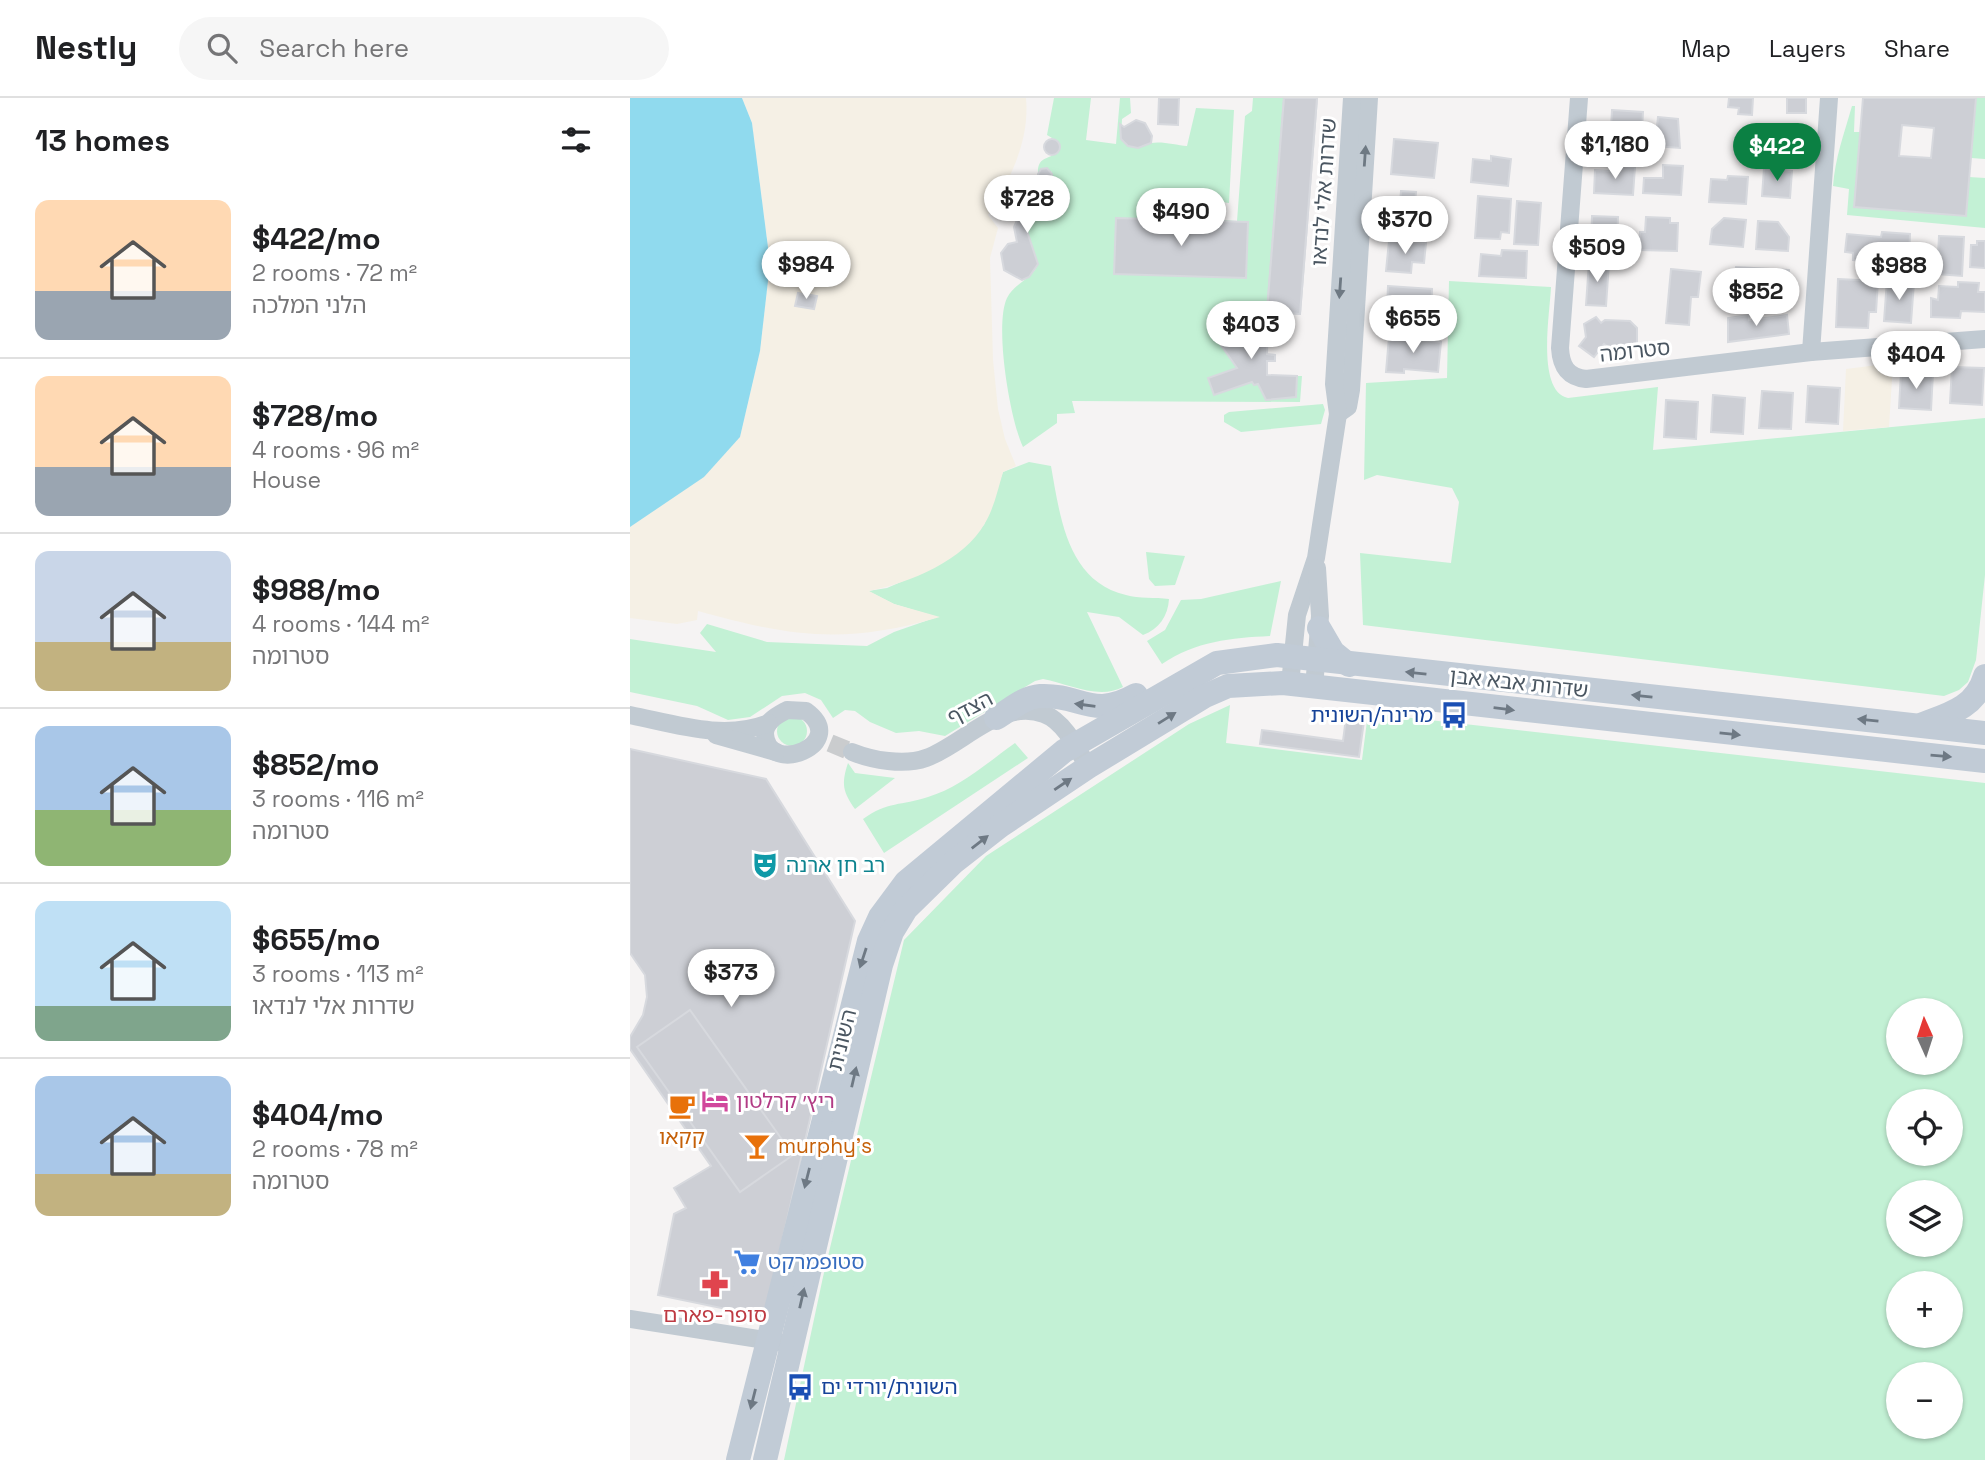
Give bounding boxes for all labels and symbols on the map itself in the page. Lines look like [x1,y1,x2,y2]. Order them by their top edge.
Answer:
street label: שדרות אלי לנדאו [1305,117,1342,267]
pin: $1,180 [1558,122,1672,181]
pin: $422 [1736,123,1818,183]
one-way arrow [1360,145,1371,167]
pin: $728 [986,176,1068,235]
pin: $490 [1140,188,1222,248]
pin: $370 [1364,197,1446,256]
pin: $509 [1556,225,1638,284]
pin: $984 [765,242,847,301]
pin: $988 [1858,242,1940,302]
pin: $852 [1715,268,1797,328]
one-way arrow [1334,278,1345,300]
pin: $655 [1372,296,1454,355]
pin: $403 [1210,302,1292,361]
pin: $404 [1875,331,1957,391]
street label: סטרומה [1598,333,1672,368]
street label: שדרות אבא אבן [1448,662,1590,703]
one-way arrow [1405,667,1427,678]
street label: הצדף [942,685,997,730]
one-way arrow [1631,691,1653,702]
one-way arrow [1074,699,1096,710]
bus stop icon: מרינה/השונית [1439,700,1469,730]
place label: מרינה/השונית [1310,701,1433,728]
one-way arrow [1493,703,1515,714]
one-way arrow [1157,711,1177,724]
one-way arrow [1857,714,1879,725]
one-way arrow [1719,729,1741,740]
one-way arrow [1930,751,1952,762]
one-way arrow [1054,777,1072,791]
one-way arrow [971,835,989,849]
theatre icon: רב חן ארנה [750,850,780,880]
place label: רב חן ארנה [786,851,885,878]
one-way arrow [857,947,868,968]
pin: $373 [690,950,772,1009]
north arrow [1886,998,1964,1074]
street label: השונית [821,1006,862,1074]
one-way arrow [849,1065,860,1087]
hotel icon: ריץ׳ קרלטון [700,1086,730,1116]
place label: ריץ׳ קרלטון [736,1087,835,1114]
cafe icon: קקאו [667,1091,697,1121]
place label: קקאו [659,1123,705,1150]
bar icon: murphy's [742,1131,772,1161]
place label: murphy's [778,1132,872,1159]
one-way arrow [802,1167,813,1189]
supermarket icon: סטופמרקט [732,1247,762,1277]
place label: סטופמרקט [768,1248,865,1275]
pharmacy icon: סופר-פארם [700,1269,730,1299]
one-way arrow [797,1287,808,1309]
place label: סופר-פארם [663,1301,767,1328]
bus stop icon: השונית/יורדי ים [785,1372,815,1402]
place label: השונית/יורדי ים [821,1373,958,1400]
one-way arrow [747,1388,758,1410]

